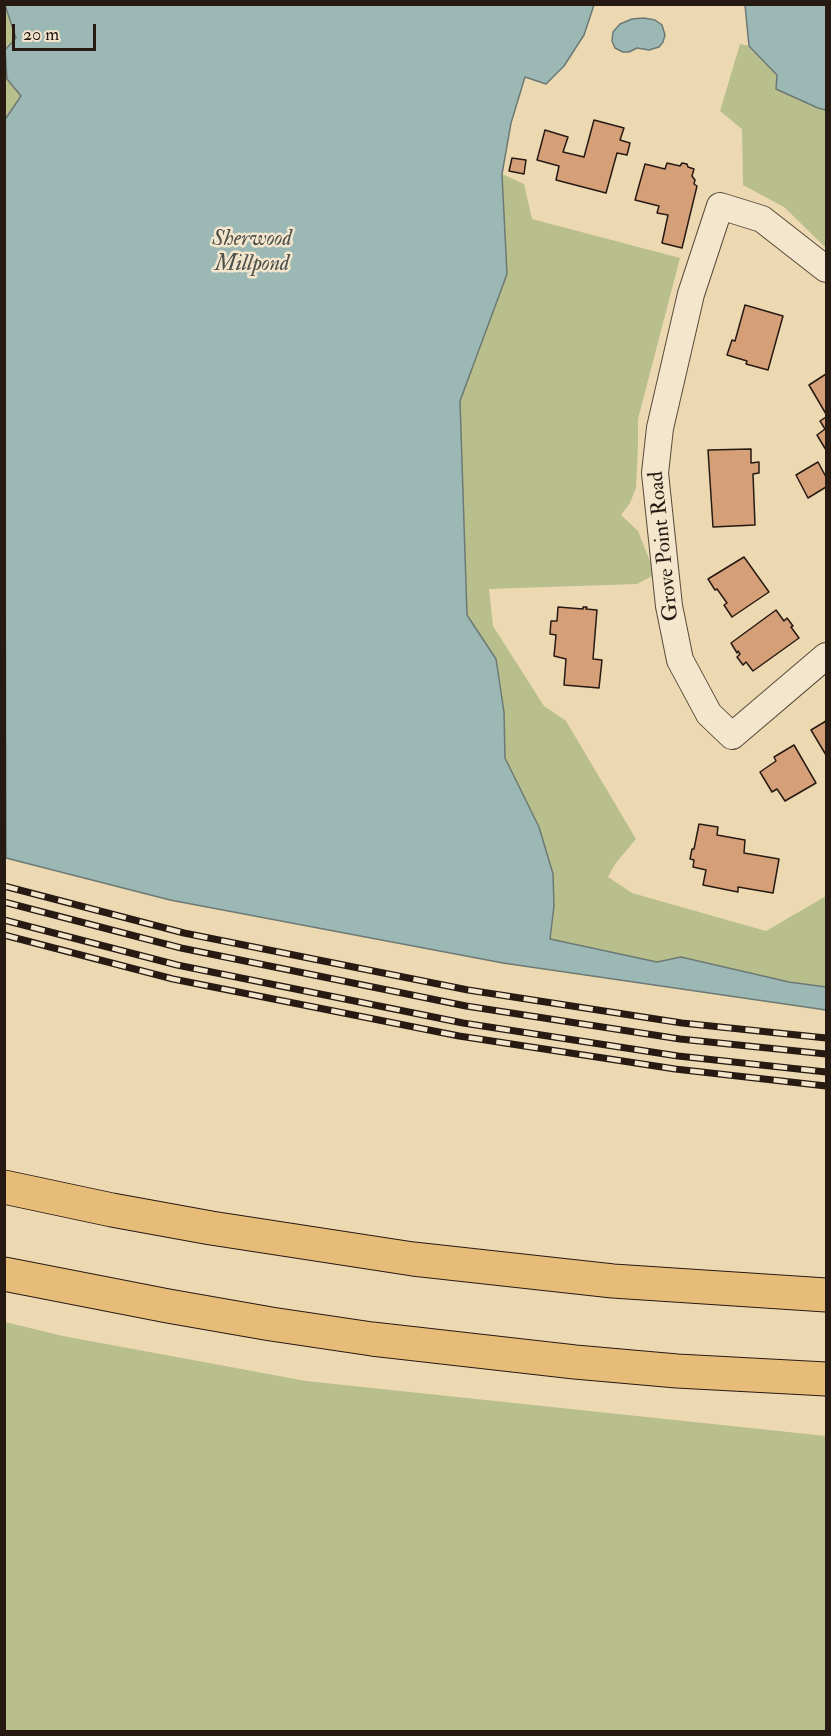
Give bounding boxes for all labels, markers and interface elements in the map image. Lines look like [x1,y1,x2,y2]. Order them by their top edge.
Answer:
scale bar [15,12,99,50]
text: 20 m [23,23,59,46]
water label: Sherwood Millpond [212,227,292,278]
street label: Grove Point Road [645,470,685,622]

